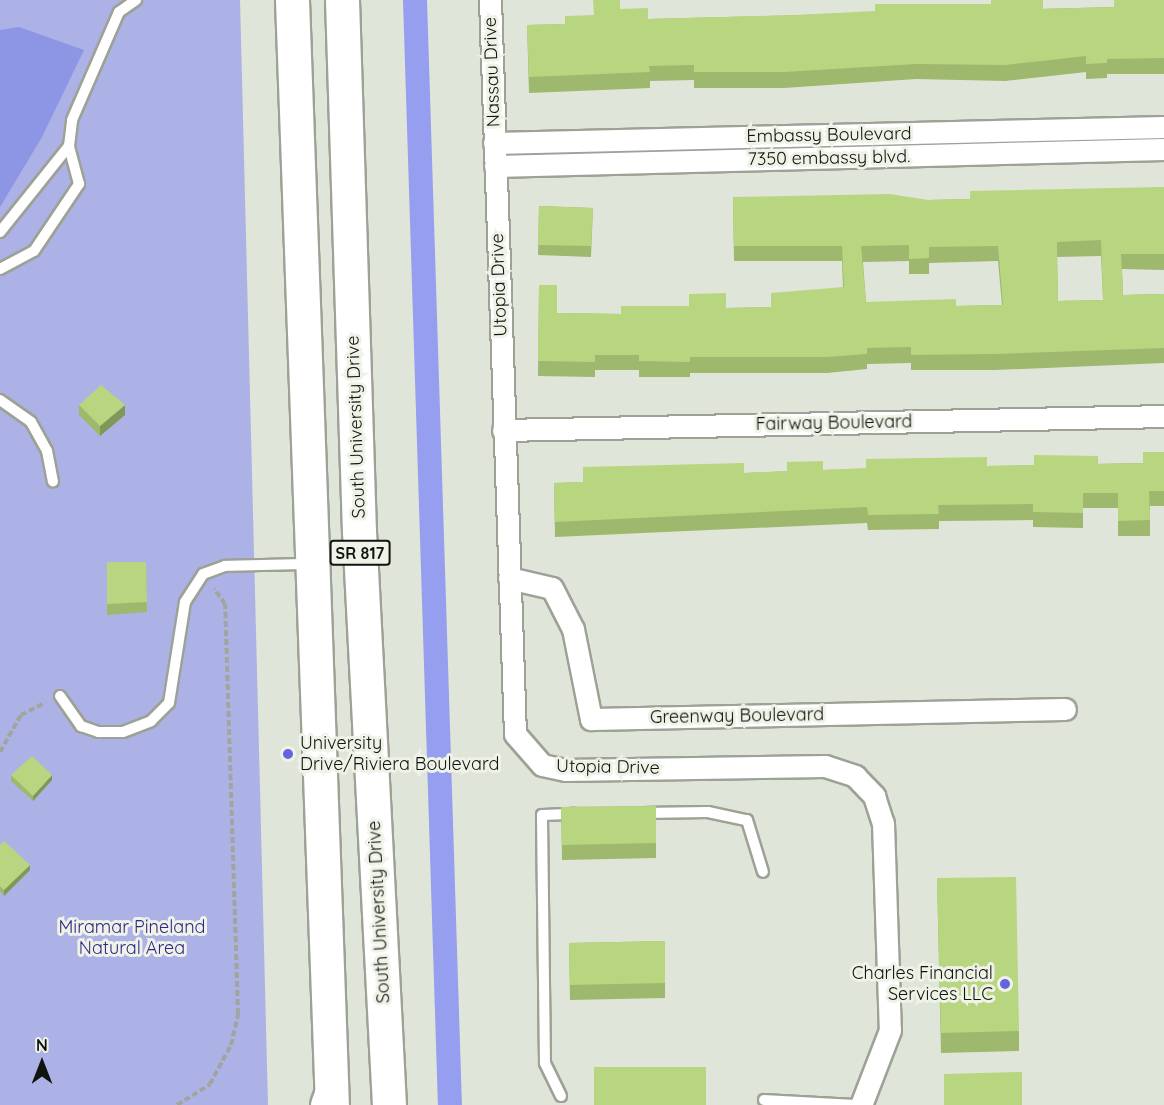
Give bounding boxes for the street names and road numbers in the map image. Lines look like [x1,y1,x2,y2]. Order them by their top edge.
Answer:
street label: Nassau Drive [479,17,505,127]
street label: Embassy Boulevard [746,123,912,147]
street label: 7350 embassy blvd. [747,146,911,170]
street label: Utopia Drive [486,233,512,337]
street label: South University Drive [342,335,370,519]
street label: Fairway Boulevard [755,411,913,435]
road number: SR 817 [328,540,392,566]
street label: Greenway Boulevard [650,704,824,728]
street label: Utopia Drive [556,755,660,779]
street label: South University Drive [363,820,395,1004]

